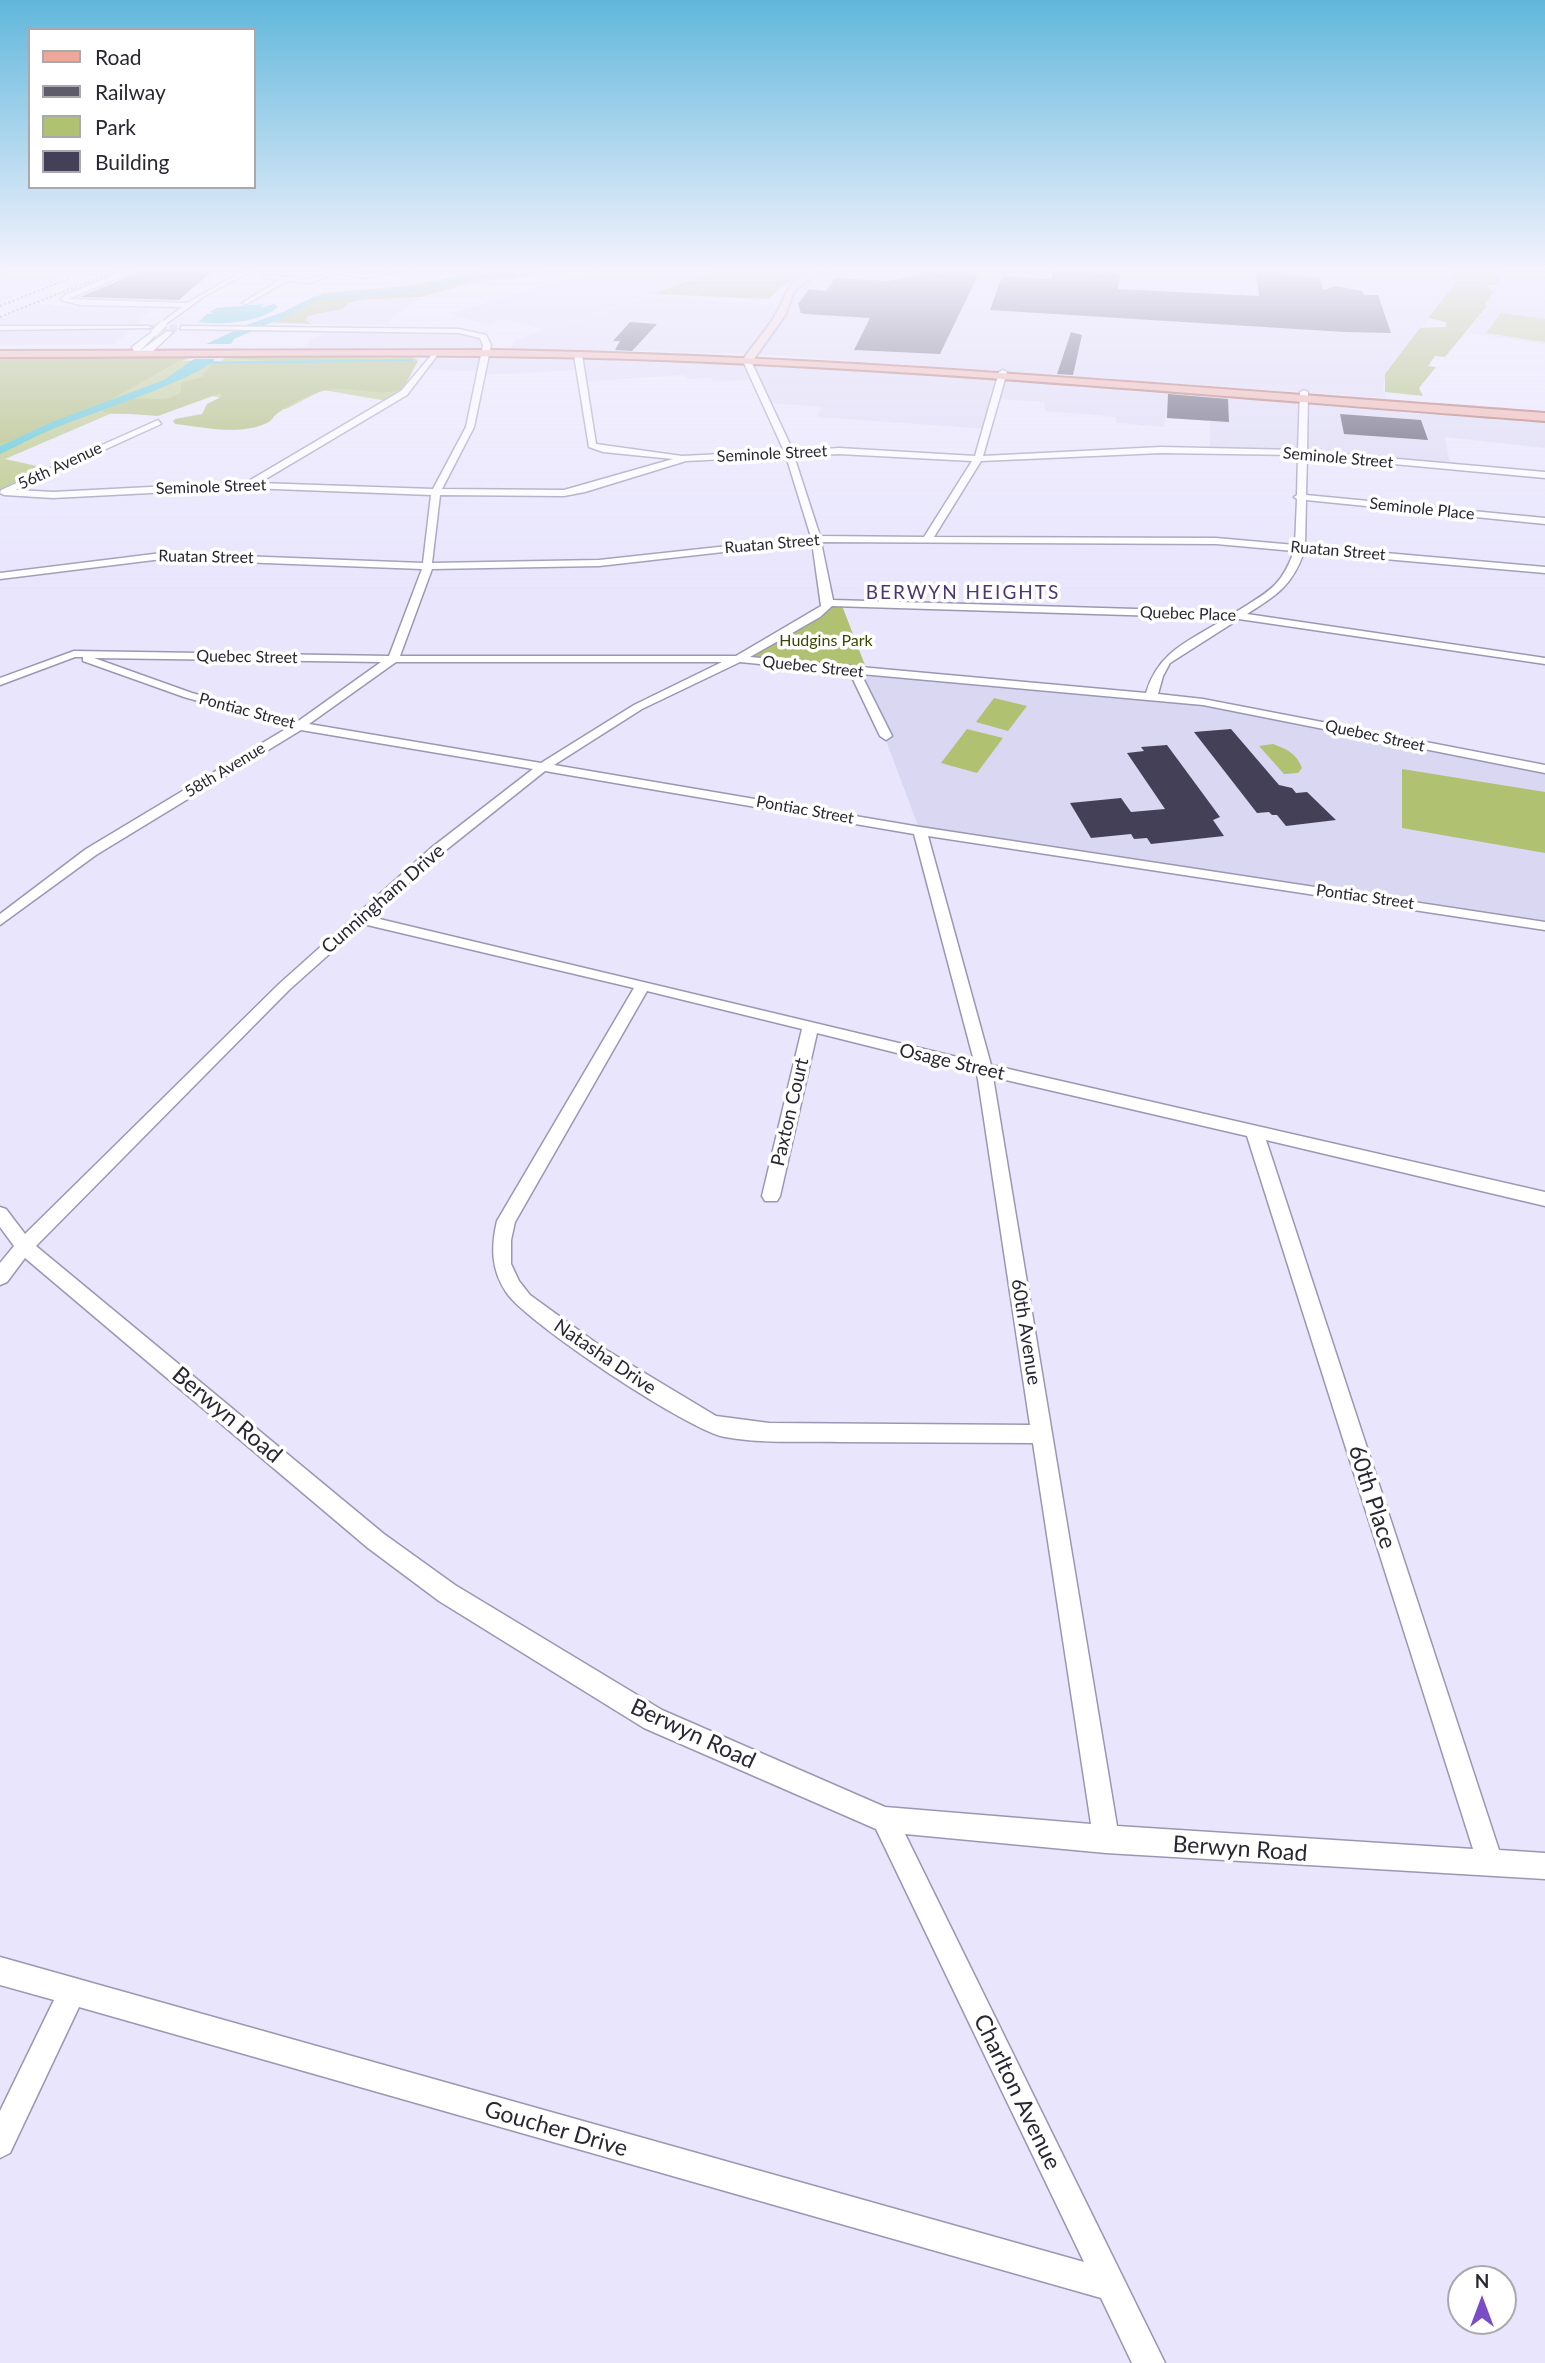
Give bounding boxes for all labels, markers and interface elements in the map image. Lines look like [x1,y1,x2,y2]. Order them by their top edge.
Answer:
legend [28,28,256,189]
text: Road [95,44,142,69]
text: Railway [95,79,166,104]
text: Park [95,114,136,139]
text: Building [95,149,170,174]
street label: 56th Avenue [15,438,105,494]
street label: Seminole Street [716,442,828,466]
street label: Seminole Street [1282,444,1394,472]
street label: Seminole Street [155,475,267,499]
street label: Seminole Place [1368,494,1476,524]
street label: Ruatan Street [724,530,820,558]
street label: Ruatan Street [1290,537,1386,565]
street label: Ruatan Street [158,547,254,567]
district label: BERWYN HEIGHTS [867,582,1059,604]
street label: Quebec Place [1139,603,1237,625]
park label: Hudgins Park [779,631,873,651]
street label: Quebec Street [196,647,298,667]
street label: Quebec Street [762,652,864,682]
street label: Pontiac Street [197,689,297,733]
street label: Quebec Street [1323,716,1427,756]
street label: 58th Avenue [181,739,269,801]
street label: Pontiac Street [755,792,855,828]
street label: Cunningham Drive [317,839,449,959]
street label: Pontiac Street [1315,881,1415,913]
street label: Osage Street [897,1039,1007,1085]
street label: Paxton Court [766,1056,814,1168]
street label: 60th Avenue [1006,1277,1046,1387]
street label: Natasha Drive [550,1314,660,1400]
street label: Berwyn Road [166,1361,288,1469]
street label: 60th Place [1342,1442,1402,1552]
street label: Berwyn Road [626,1693,760,1775]
street label: Berwyn Road [1172,1831,1308,1867]
street label: Charlton Avenue [967,2010,1067,2174]
street label: Goucher Drive [481,2095,631,2163]
north arrow [1447,2265,1517,2335]
text: N [1475,2269,1489,2292]

